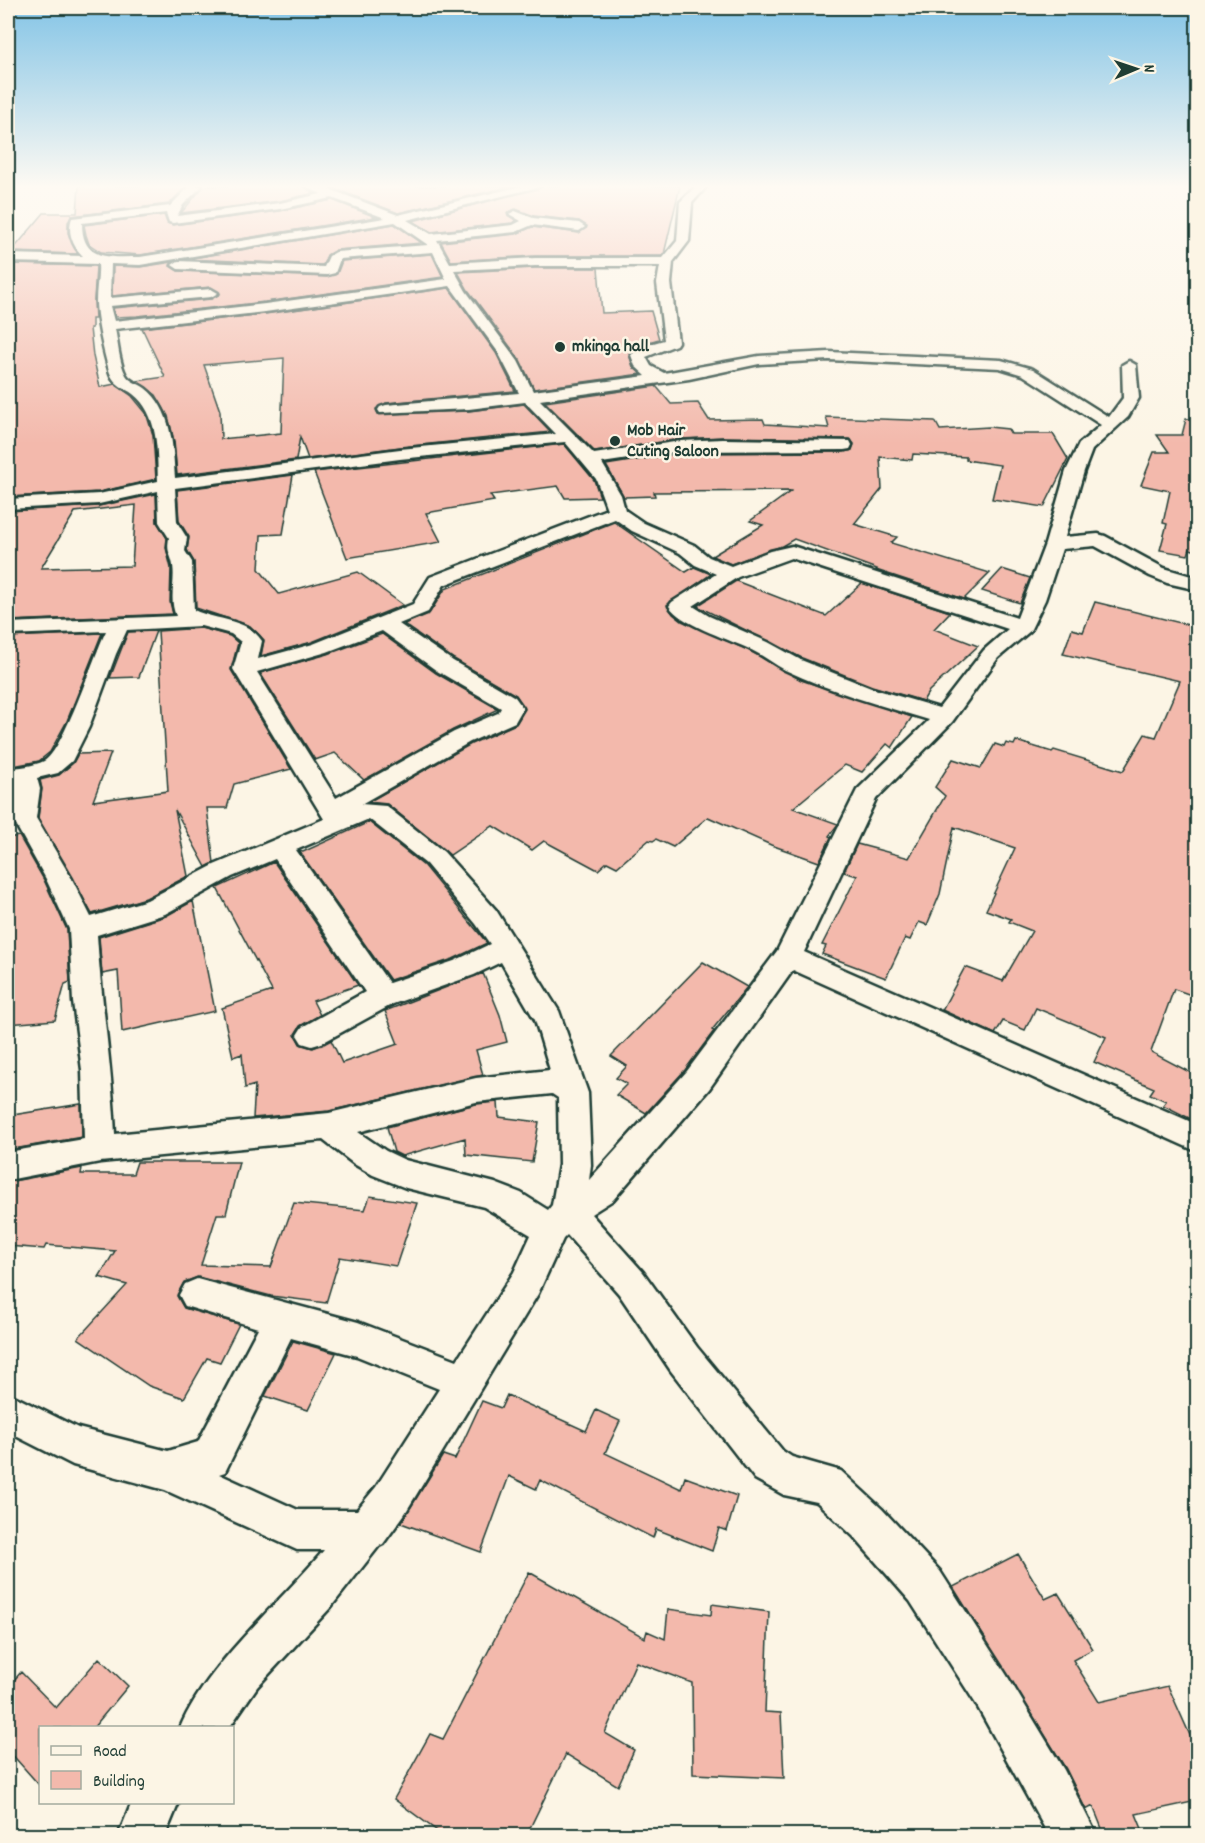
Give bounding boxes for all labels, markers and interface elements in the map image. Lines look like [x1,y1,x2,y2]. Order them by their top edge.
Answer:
north arrow [1106,39,1166,99]
text: N [1137,64,1160,73]
place label: mkinga hall [572,335,650,360]
marker: mkinga hall [553,340,567,354]
place label: Mob Hair Cuting Saloon [627,419,719,465]
marker: Mob Hair Cuting Saloon [608,434,622,448]
legend [39,1726,234,1804]
text: Road [93,1740,127,1765]
text: Building [93,1770,145,1795]

